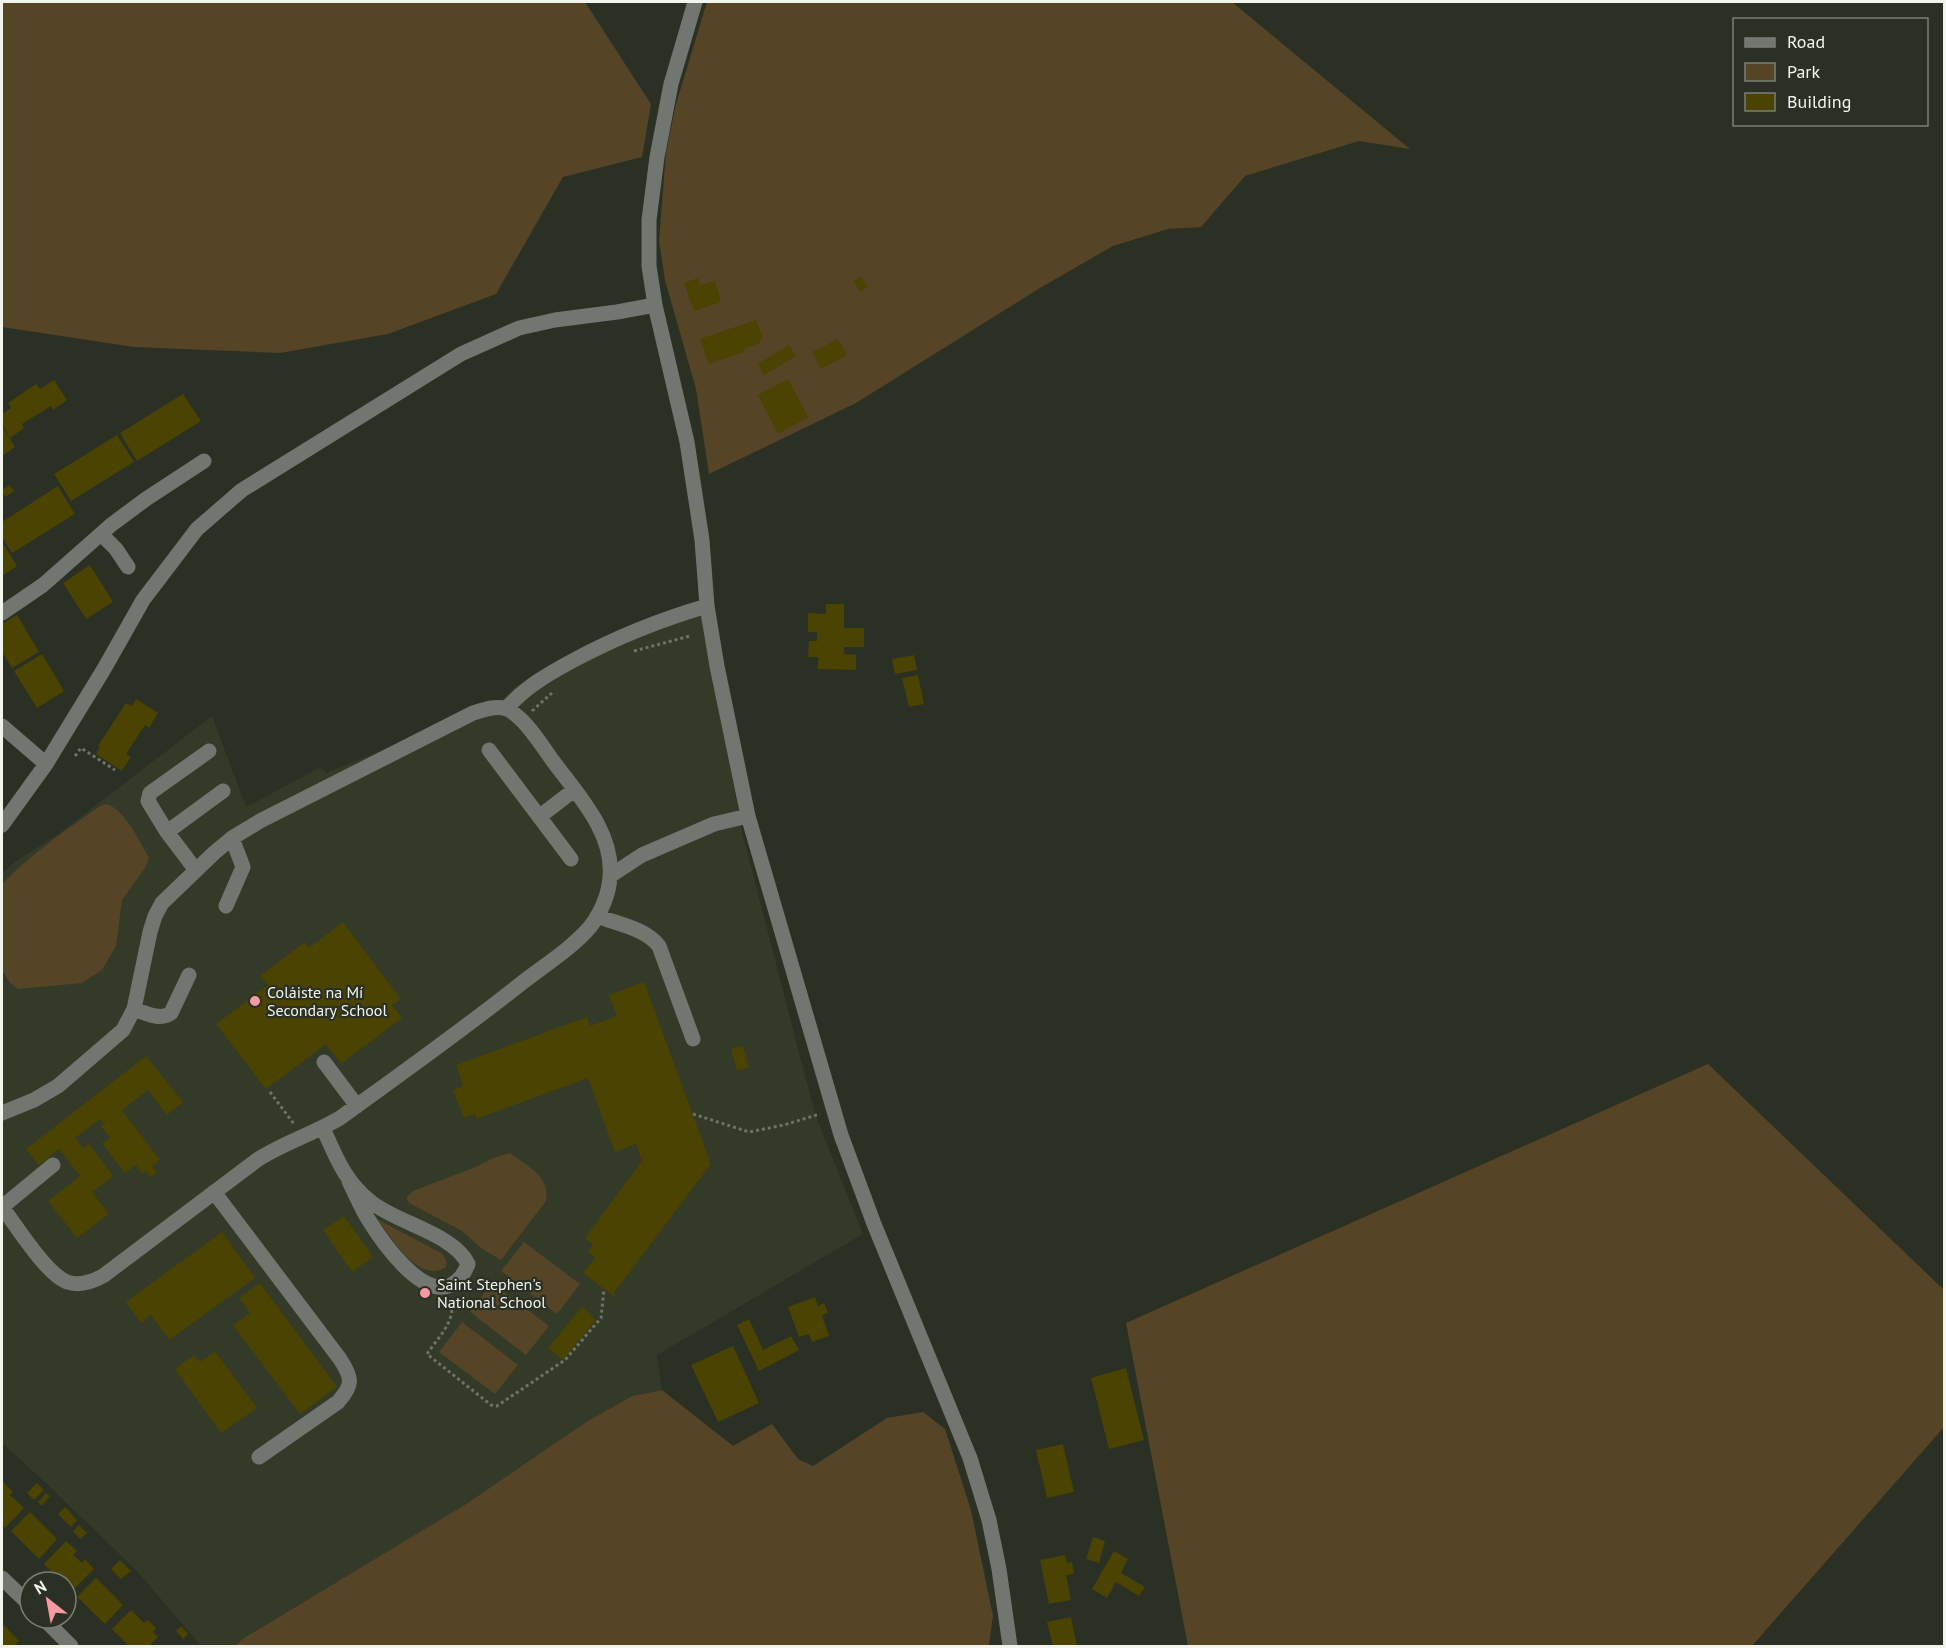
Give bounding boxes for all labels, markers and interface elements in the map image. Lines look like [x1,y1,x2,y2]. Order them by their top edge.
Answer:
legend [1733,18,1928,126]
text: Road [1787,30,1825,53]
text: Park [1787,60,1820,83]
text: Building [1787,90,1851,113]
place label: Coláiste na Mí Secondary School [267,982,387,1020]
marker: Coláiste na Mí Secondary School [248,994,262,1008]
place label: Saint Stephen's National School [437,1274,546,1312]
marker: Saint Stephen's National School [418,1286,432,1300]
north arrow [18,1570,78,1630]
text: N [31,1576,50,1598]

